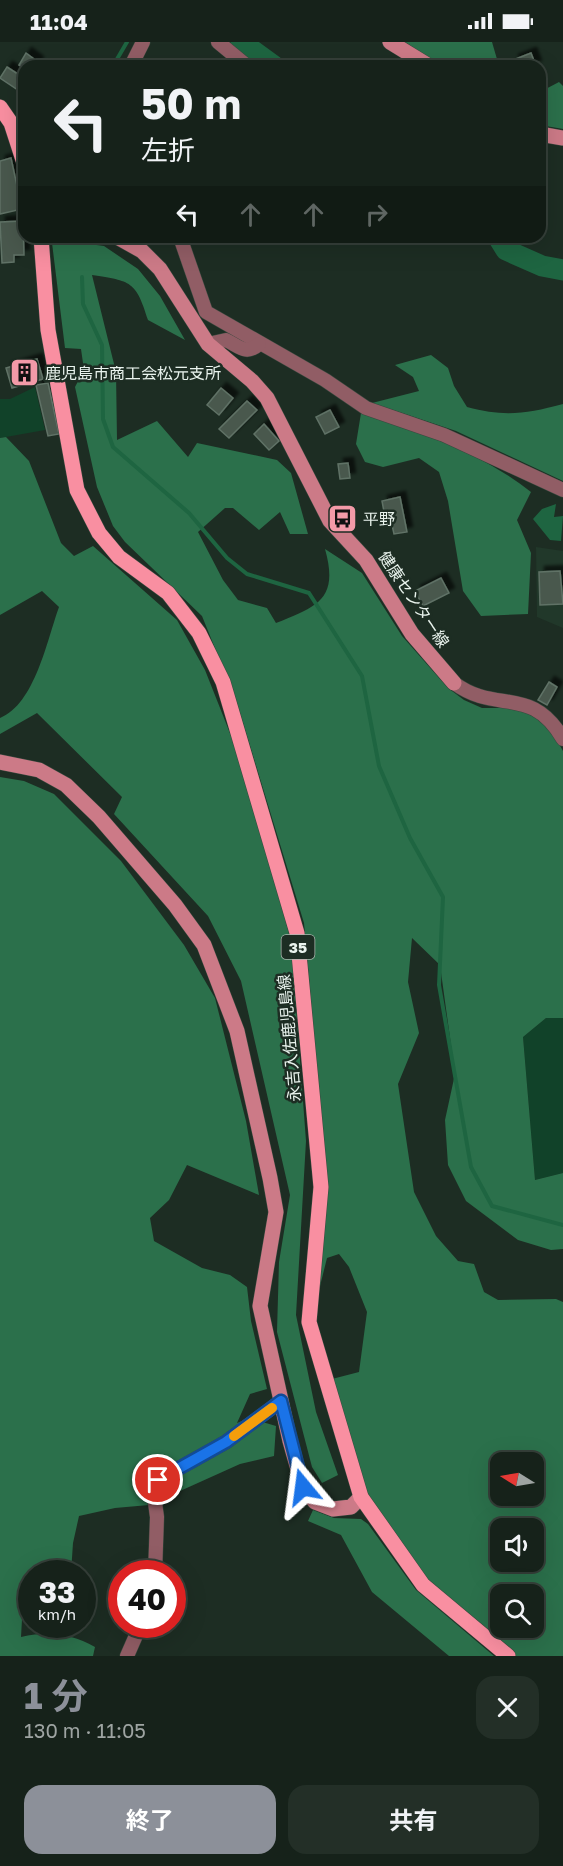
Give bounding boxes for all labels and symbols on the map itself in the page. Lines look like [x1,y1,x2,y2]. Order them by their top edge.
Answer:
building icon: 鹿児島市商工会松元支所 [8,357,40,389]
place label: 鹿児島市商工会松元支所 [45,363,221,383]
bus stop icon: 平野 [326,503,358,535]
place label: 平野 [363,509,395,529]
street label: 健康センター線 [374,547,454,651]
road number: 35 [282,935,314,959]
street label: 永吉入佐鹿児島線 [273,973,305,1103]
north arrow [490,1452,544,1506]
pin [132,1454,183,1505]
position arrow [271,1455,335,1519]
speed limit sign: 40 [108,1560,186,1638]

